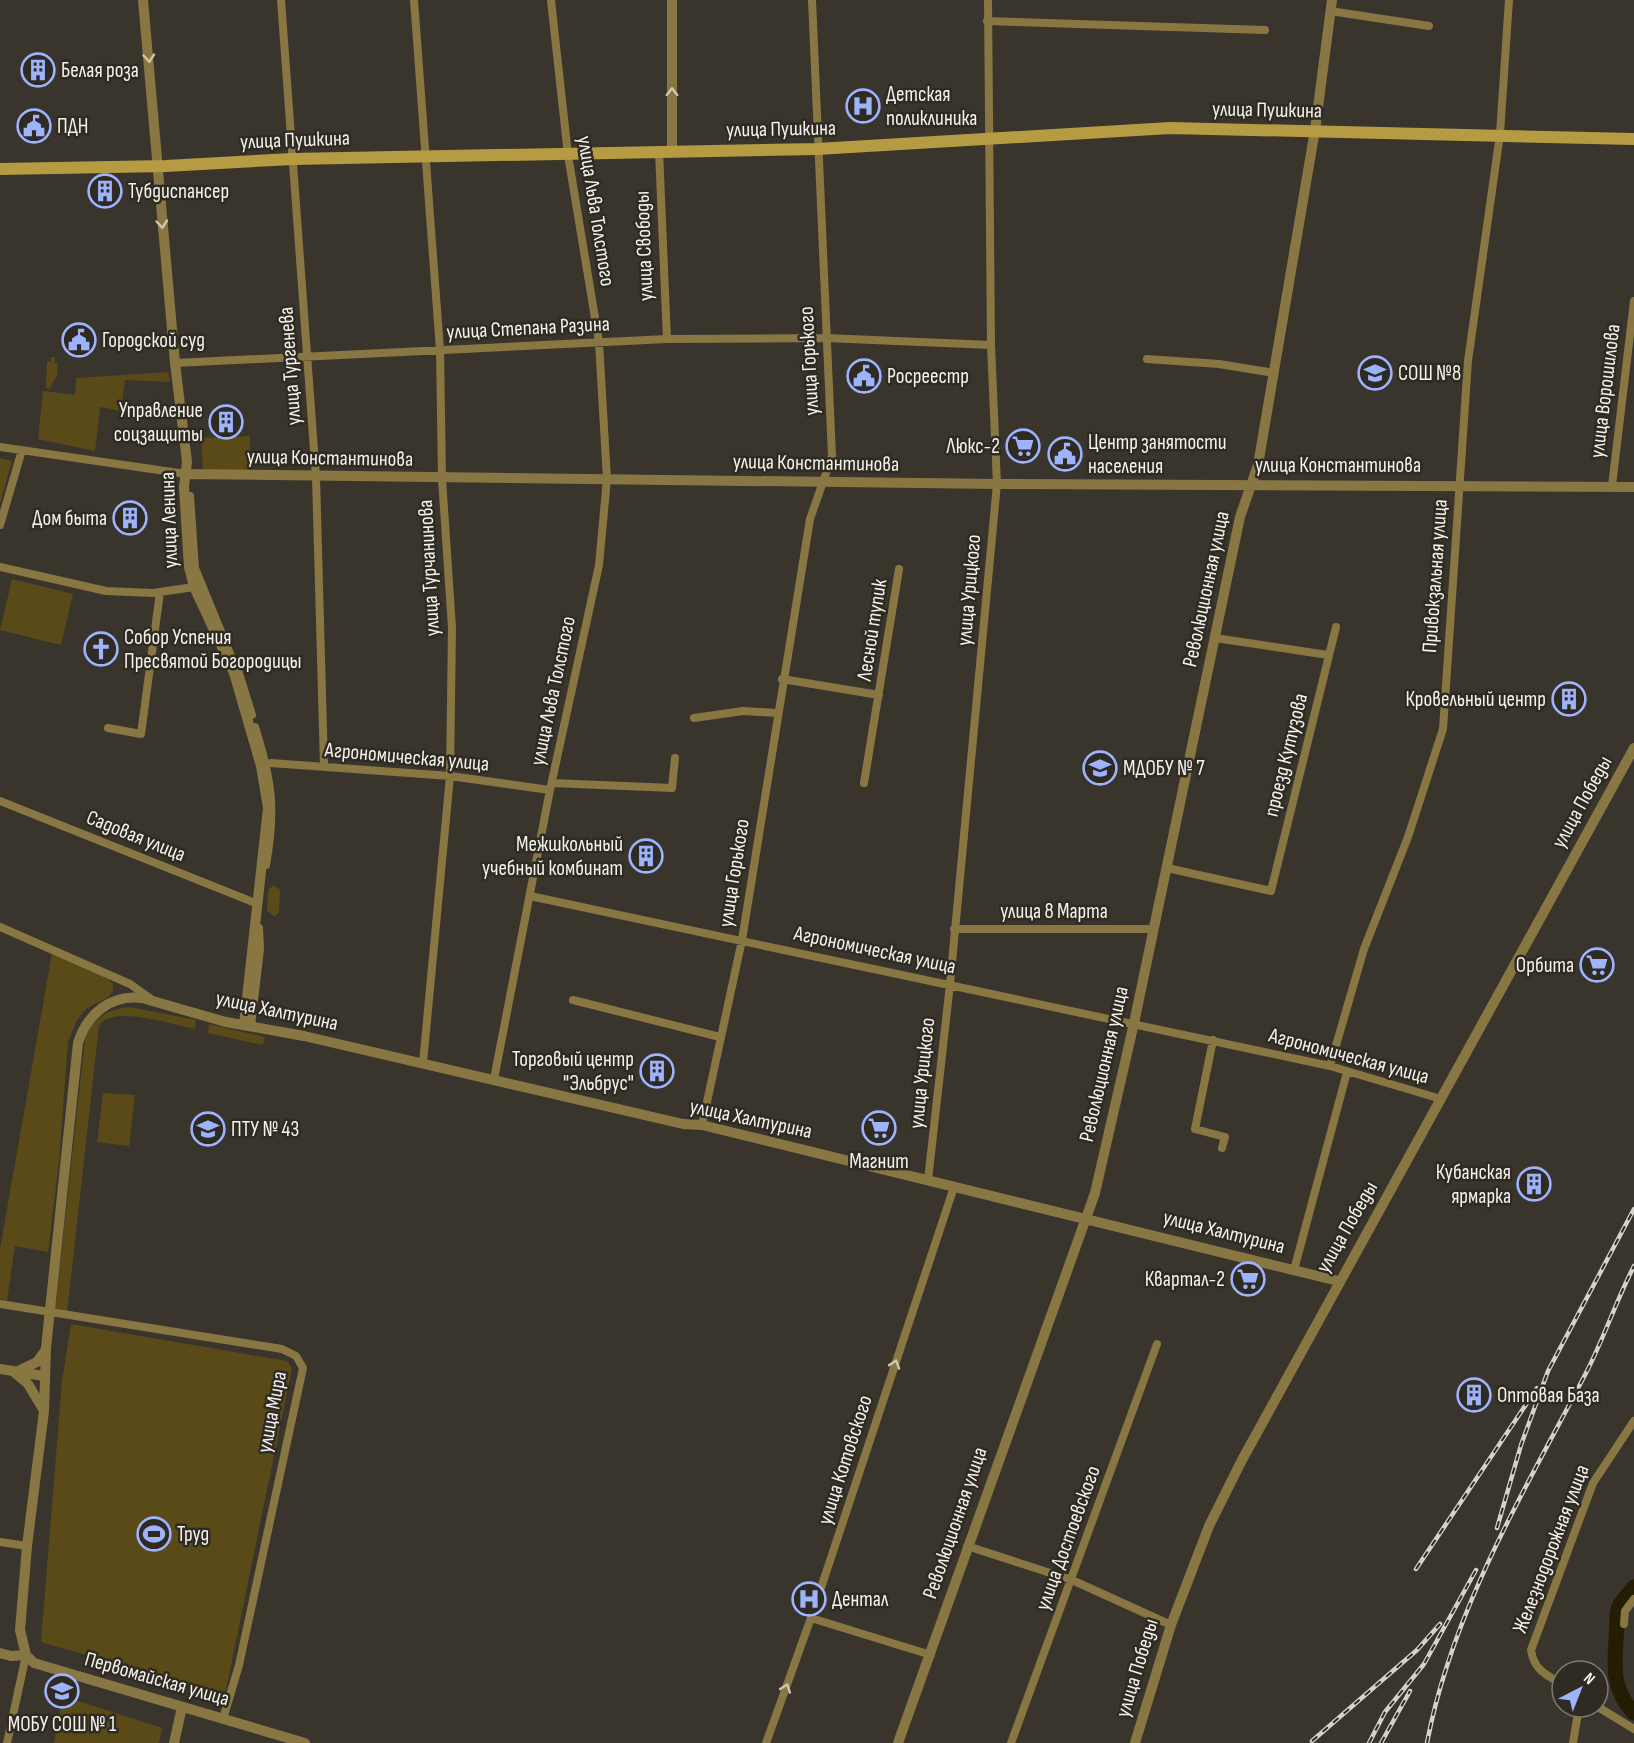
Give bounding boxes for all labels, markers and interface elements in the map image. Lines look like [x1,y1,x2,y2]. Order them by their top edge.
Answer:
building icon: Белая роза [20,52,56,88]
one-way arrow [142,54,155,63]
place label: Белая роза [61,58,139,83]
place label: Детская поликлиника [886,82,977,131]
one-way arrow [666,87,678,96]
hospital icon: Детская поликлиника [845,88,881,124]
street label: улица Пушкина [1212,97,1322,123]
public building icon: ПДН [16,108,52,144]
place label: ПДН [57,114,88,139]
street label: улица Пушкина [726,116,836,142]
street label: улица Пушкина [240,126,350,154]
street label: улица Льва Толстого [572,134,620,288]
building icon: Тубдиспансер [87,173,123,209]
place label: Тубдиспансер [128,179,229,204]
street label: улица Свободы [630,191,658,301]
one-way arrow [155,220,168,229]
street label: улица Тургенева [273,306,307,426]
street label: улица Горького [794,306,824,416]
street label: улица Степана Разина [446,311,610,345]
public building icon: Городской суд [61,322,97,358]
street label: улица Ворошилова [1584,323,1626,459]
place label: Городской суд [102,328,205,353]
school or university icon: СОШ №8 [1357,355,1393,391]
public building icon: Росреестр [846,358,882,394]
place label: СОШ №8 [1398,361,1461,386]
place label: Росреестр [887,364,969,389]
place label: Управление соцзащиты [114,398,203,447]
building icon: Управление соцзащиты [208,404,244,440]
supermarket icon: Люкс-2 [1005,428,1041,464]
place label: Центр занятости населения [1088,430,1227,479]
place label: Люкс-2 [946,434,1000,459]
public building icon: Центр занятости населения [1047,436,1083,472]
street label: улица Константинова [247,444,413,472]
street label: улица Константинова [733,449,899,477]
street label: улица Константинова [1255,453,1421,478]
street label: улица Ленина [155,471,183,569]
street label: Привокзальная улица [1417,498,1453,654]
street label: улица Турчанинова [413,499,445,637]
building icon: Дом быта [112,500,148,536]
place label: Дом быта [32,506,107,531]
street label: Революционная улица [1177,509,1235,669]
street label: улица Урицкого [952,533,986,647]
street label: Лесной тупик [851,577,892,684]
street label: улица Льва Толстого [525,614,581,768]
place label: Собор Успения Пресвятой Богородицы [124,625,302,674]
church icon: Собор Успения Пресвятой Богородицы [83,631,119,667]
building icon: Кровельный центр [1551,681,1587,717]
place label: Кровельный центр [1405,687,1546,712]
street label: проезд Кутузова [1259,691,1313,819]
street label: Агрономическая улица [323,737,490,777]
school or university icon: МДОБУ № 7 [1082,750,1118,786]
street label: улица Победы [1546,752,1618,852]
place label: МДОБУ № 7 [1123,756,1205,781]
street label: Садовая улица [83,805,189,867]
street label: улица Горького [713,817,755,929]
place label: Межшкольный учебный комбинат [482,832,623,881]
building icon: Межшкольный учебный комбинат [628,838,664,874]
street label: улица 8 Марта [1000,899,1108,924]
street label: Агрономическая улица [791,920,958,979]
supermarket icon: Орбита [1579,947,1615,983]
place label: Орбита [1516,953,1574,978]
street label: Революционная улица [1074,984,1134,1144]
street label: улица Халтурина [214,986,340,1036]
street label: улица Урицкого [904,1016,940,1130]
street label: Агрономическая улица [1265,1022,1432,1089]
place label: Торговый центр "Эльбрус" [512,1047,634,1096]
building icon: Торговый центр "Эльбрус" [639,1053,675,1089]
street label: улица Халтурина [688,1094,814,1144]
supermarket icon: Магнит [861,1110,897,1146]
school or university icon: ПТУ № 43 [190,1111,226,1147]
place label: ПТУ № 43 [231,1117,299,1142]
place label: Магнит [849,1149,909,1174]
place label: Кубанская ярмарка [1436,1160,1511,1209]
building icon: Кубанская ярмарка [1516,1166,1552,1202]
street label: улица Победы [1311,1177,1383,1277]
street label: улица Халтурина [1161,1205,1287,1259]
supermarket icon: Квартал-2 [1230,1261,1266,1297]
place label: Квартал-2 [1145,1267,1225,1292]
one-way arrow [888,1359,900,1370]
street label: улица Мира [252,1369,292,1455]
building icon: Оптовая База [1456,1377,1492,1413]
place label: Оптовая База [1497,1383,1600,1408]
street label: улица Котовского [812,1392,878,1528]
street label: Революционная улица [917,1444,993,1602]
street label: Железнодорожная улица [1507,1461,1595,1637]
street label: улица Достоевского [1030,1462,1106,1614]
sports icon: Труд [136,1516,172,1552]
place label: Труд [177,1522,209,1547]
hospital icon: Дентал [791,1581,827,1617]
place label: Дентал [832,1587,889,1612]
street label: улица Победы [1110,1616,1164,1720]
street label: Первомайская улица [82,1646,232,1712]
north arrow [1550,1659,1610,1719]
text: N [1580,1669,1599,1689]
school or university icon: МОБУ СОШ № 1 [44,1673,80,1709]
one-way arrow [778,1683,791,1694]
place label: МОБУ СОШ № 1 [8,1712,117,1737]

